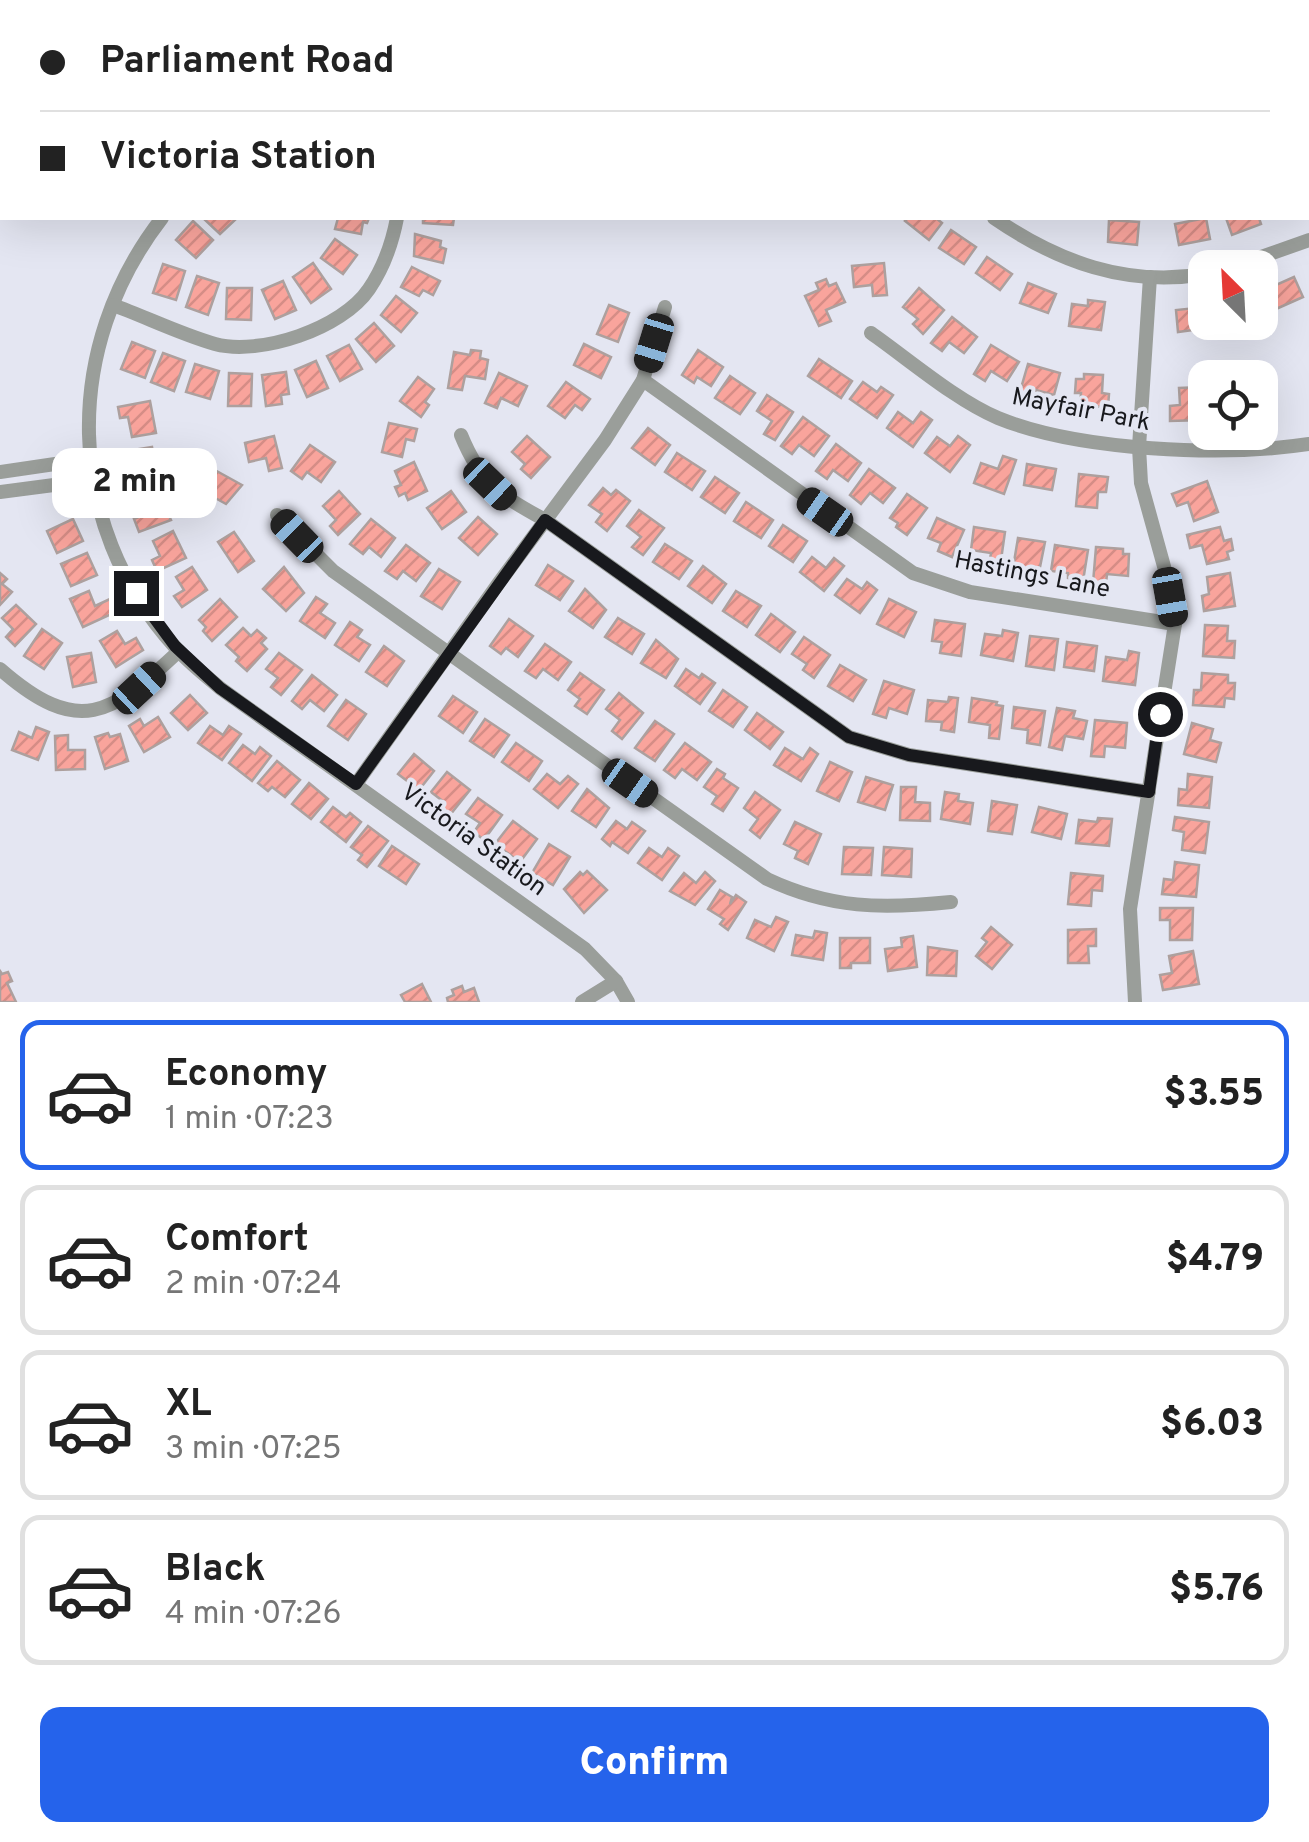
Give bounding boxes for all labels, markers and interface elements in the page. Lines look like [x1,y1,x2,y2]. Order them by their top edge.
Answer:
text: Parliament Road [100,38,395,87]
text: Victoria Station [100,134,377,183]
north arrow [1188,250,1278,340]
map controls [1188,250,1278,450]
car [631,310,677,376]
button: locate [1188,360,1278,450]
street label: Mayfair Park [1009,382,1153,440]
callout: 2 min [54,448,218,518]
car [458,452,522,516]
text: 2 min [92,463,177,503]
car [792,483,858,541]
car [265,504,329,568]
street label: Hastings Lane [951,545,1113,607]
car [1150,565,1190,629]
route end [114,571,159,616]
car [107,657,171,719]
route start [1138,692,1183,737]
car [597,754,663,812]
street label: Victoria Station [394,777,552,905]
icon: car [45,1050,135,1140]
text: Economy [165,1051,327,1100]
text: $3.55 [1164,1071,1264,1120]
text: 1 min · 07:23 [165,1100,334,1140]
icon: car [45,1215,135,1305]
text: Comfort [165,1216,309,1265]
text: $4.79 [1166,1236,1264,1285]
text: 2 min · 07:24 [165,1265,342,1305]
icon: car [45,1380,135,1470]
text: XL [165,1381,212,1430]
text: $6.03 [1160,1401,1264,1450]
text: 3 min · 07:25 [165,1430,342,1470]
icon: car [45,1545,135,1635]
text: Black [165,1546,265,1595]
text: $5.76 [1169,1566,1264,1615]
text: 4 min · 07:26 [165,1595,342,1635]
button: Confirm [40,1707,1269,1822]

